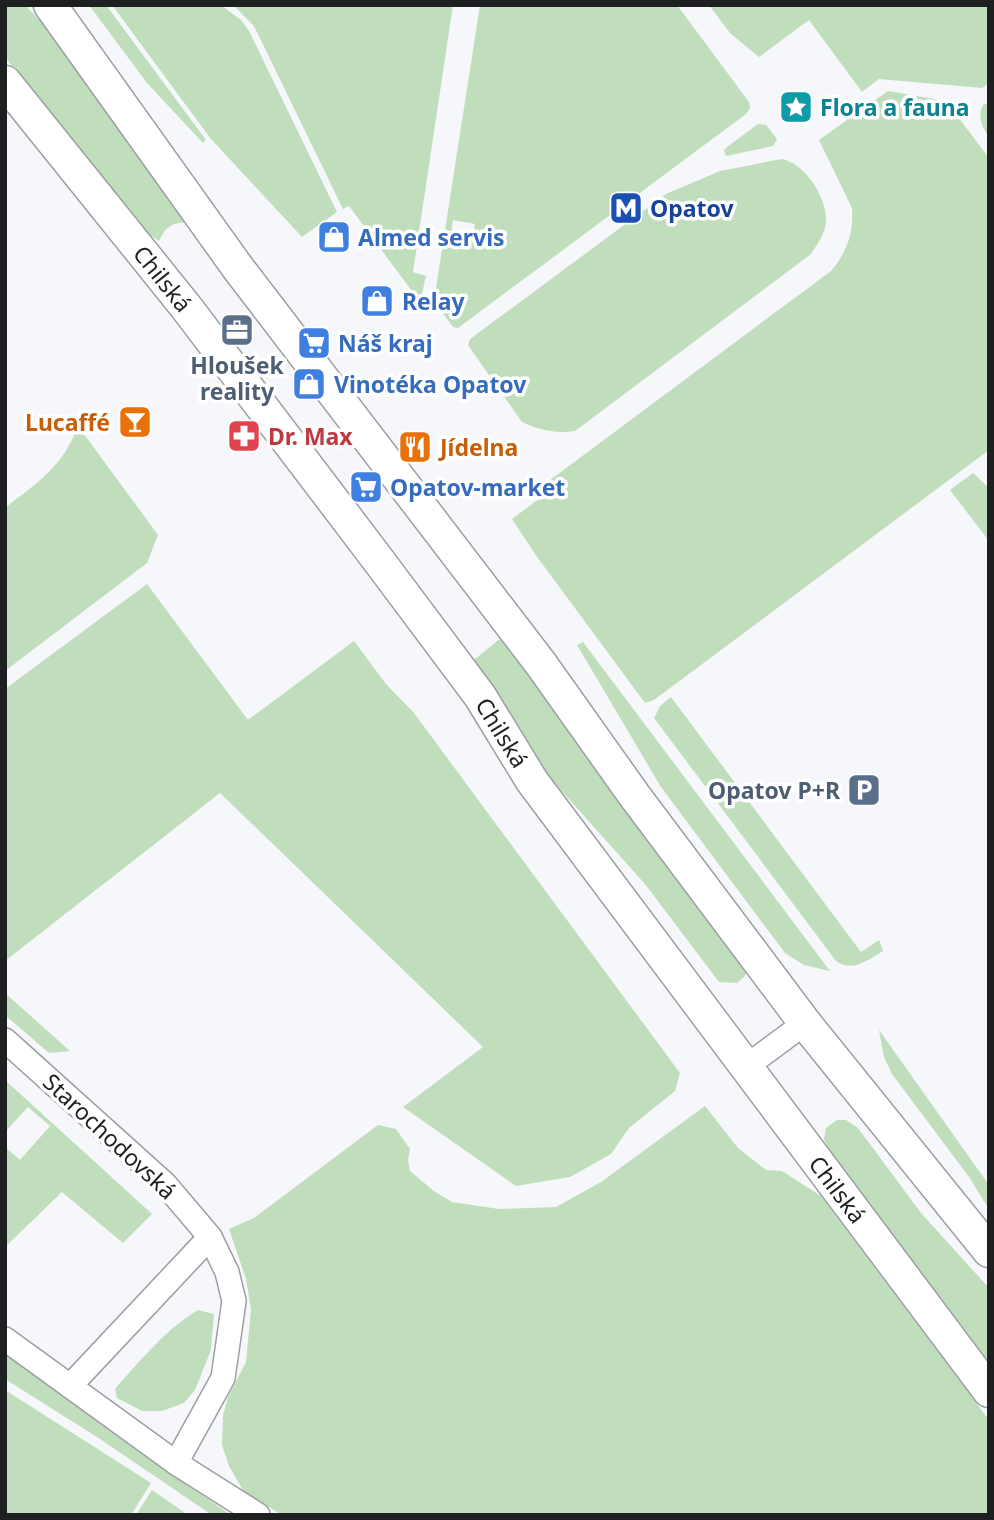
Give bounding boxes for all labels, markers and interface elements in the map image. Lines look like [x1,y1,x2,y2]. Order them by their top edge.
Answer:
place icon: Flora a fauna [777,88,815,126]
place label: Flora a fauna [820,91,970,123]
metro station icon: Opatov [607,189,645,227]
place label: Opatov [650,192,734,224]
shop icon: Almed servis [315,218,353,256]
place label: Almed servis [358,221,505,253]
street label: Chilská [126,238,200,318]
shop icon: Relay [358,282,396,320]
place label: Relay [402,285,465,317]
office icon: Hloušek reality [218,311,256,349]
supermarket icon: Náš kraj [295,324,333,362]
place label: Náš kraj [338,327,433,359]
place label: Hloušek reality [190,349,284,407]
shop icon: Vinotéka Opatov [290,365,328,403]
place label: Vinotéka Opatov [334,368,527,400]
bar icon: Lucaffé [116,403,154,441]
place label: Lucaffé [25,406,110,438]
pharmacy icon: Dr. Max [225,417,263,455]
place label: Dr. Max [268,420,353,452]
restaurant icon: Jídelna [396,428,434,466]
place label: Jídelna [438,431,518,463]
supermarket icon: Opatov-market [347,468,385,506]
place label: Opatov-market [390,471,565,503]
street label: Chilská [469,691,536,774]
parking icon: Opatov P+R [845,771,883,809]
place label: Opatov P+R [708,774,841,806]
street label: Starochodovská [36,1066,184,1206]
street label: Chilská [802,1149,874,1230]

